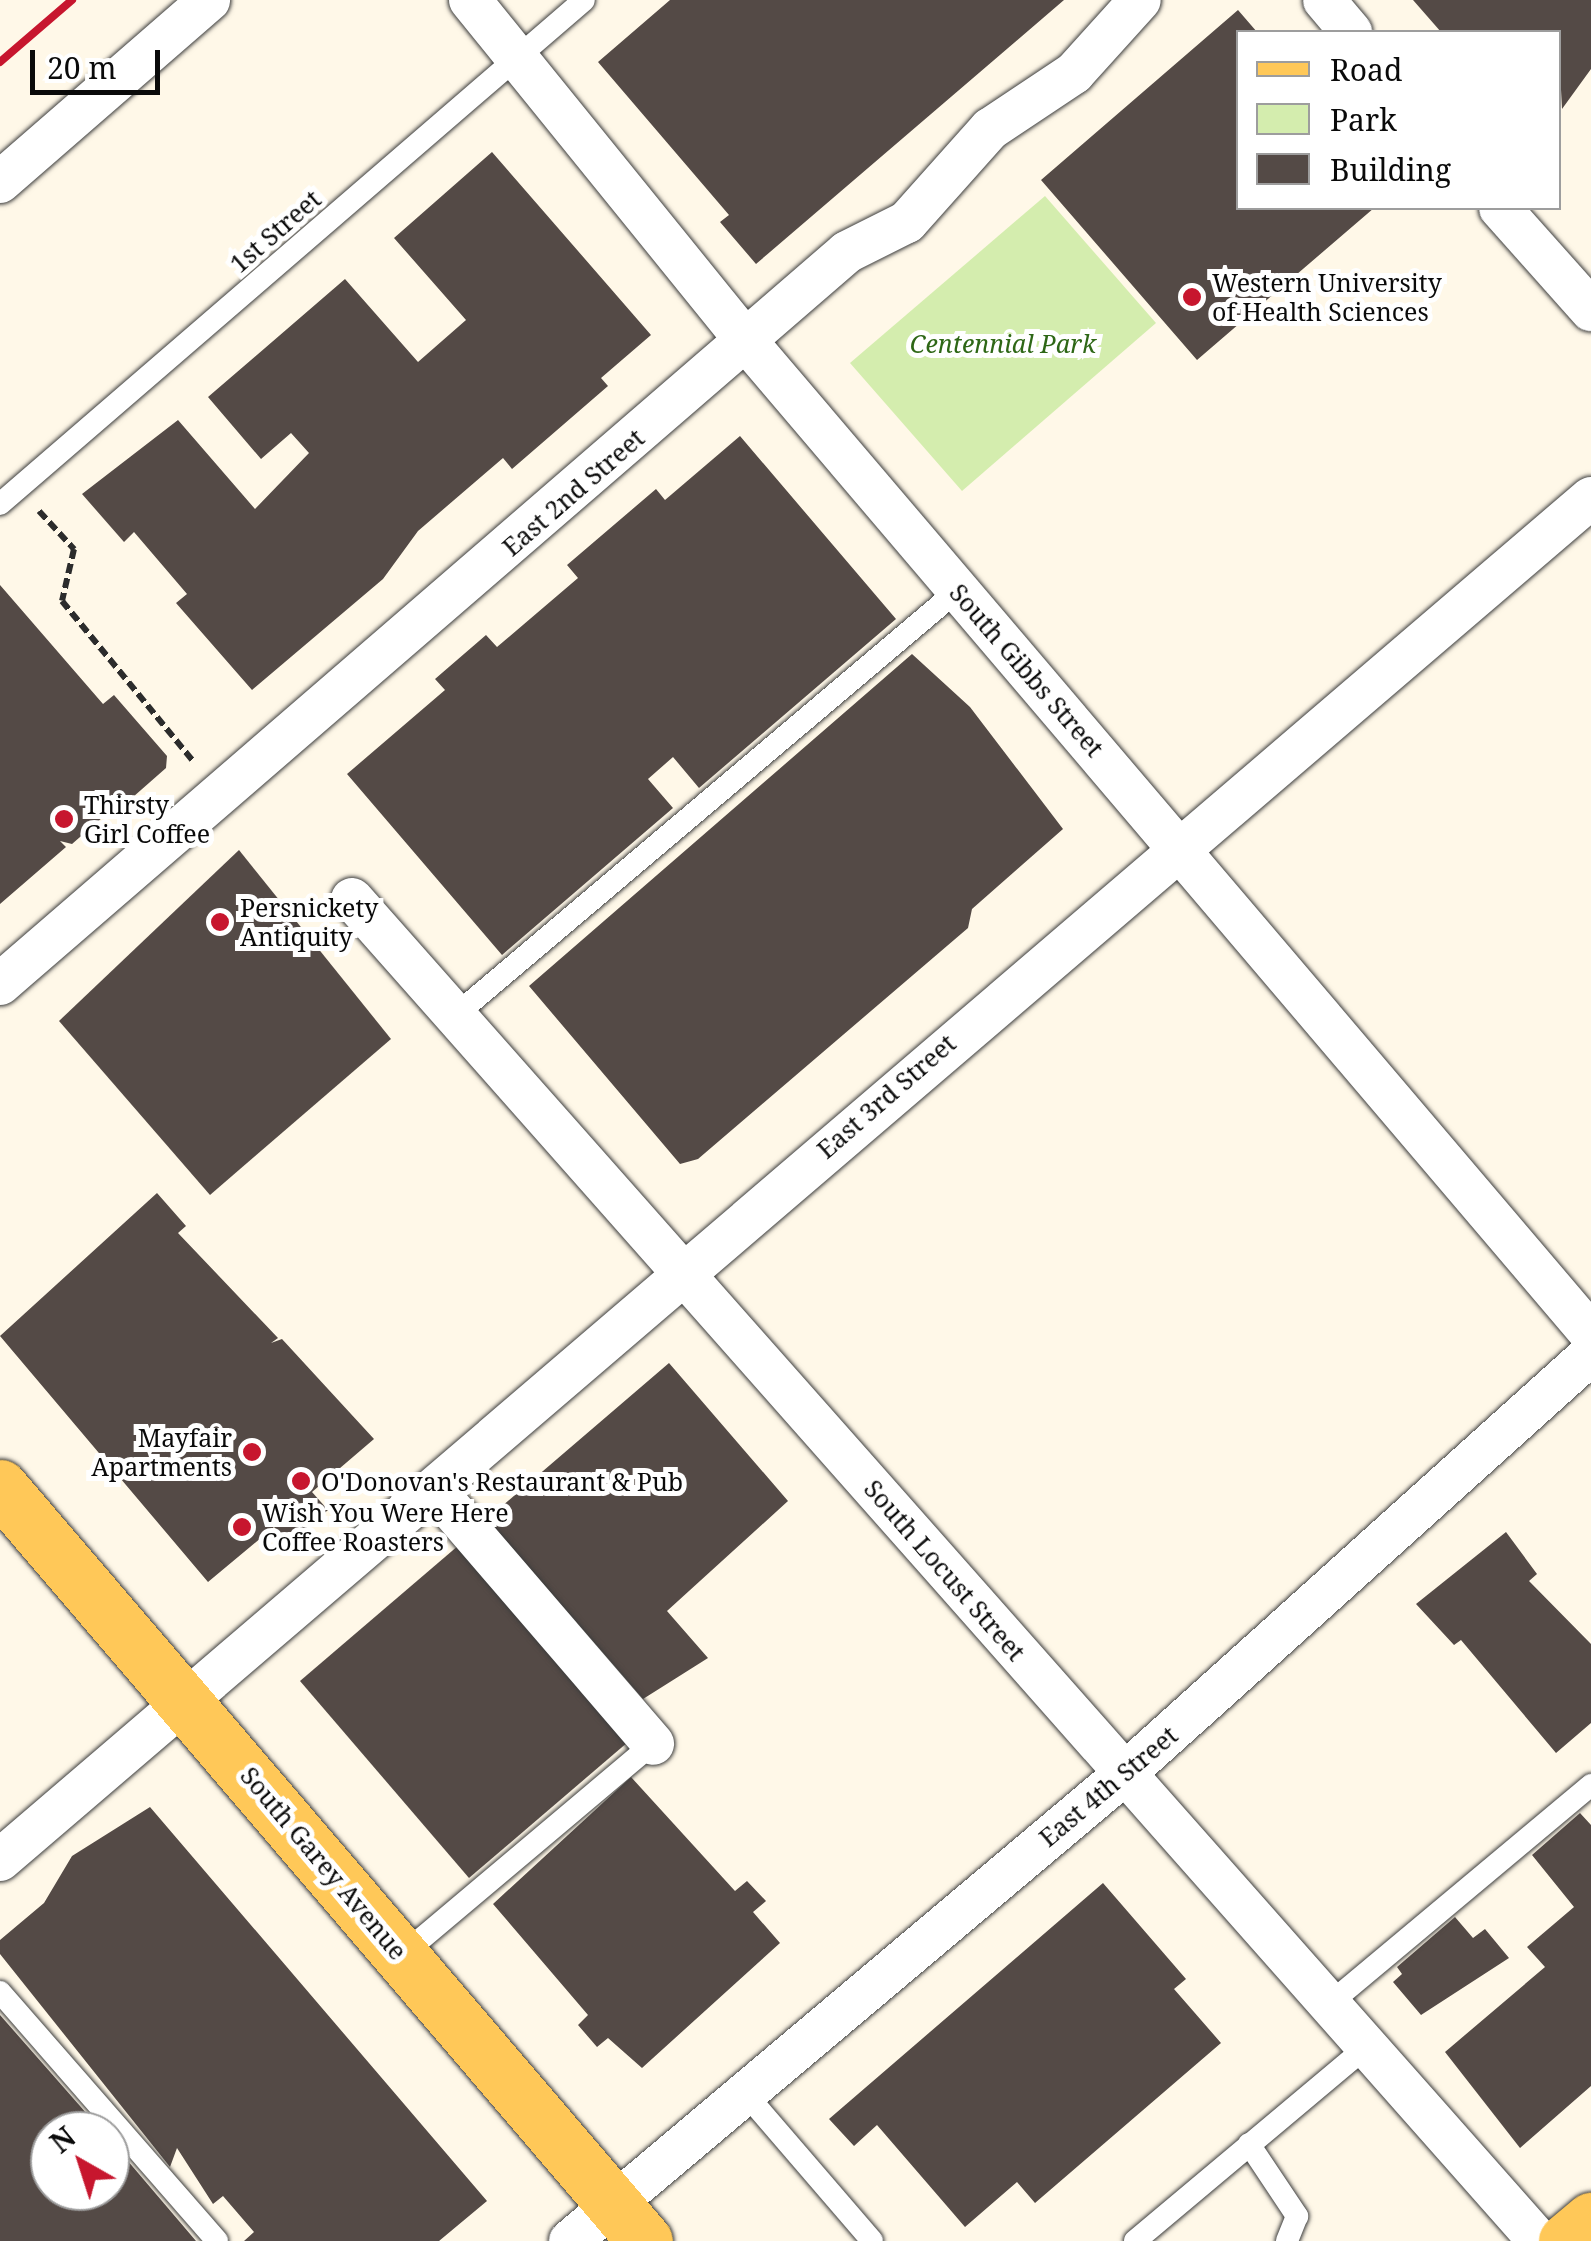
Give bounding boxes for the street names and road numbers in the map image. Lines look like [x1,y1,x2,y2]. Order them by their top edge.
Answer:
street label: 1st Street [224,184,326,278]
street label: East 2nd Street [496,422,650,562]
street label: South Gibbs Street [944,577,1110,763]
street label: East 3rd Street [811,1028,961,1164]
street label: South Locust Street [858,1474,1032,1666]
street label: East 4th Street [1033,1720,1183,1852]
street label: South Garey Avenue [235,1761,413,1965]

